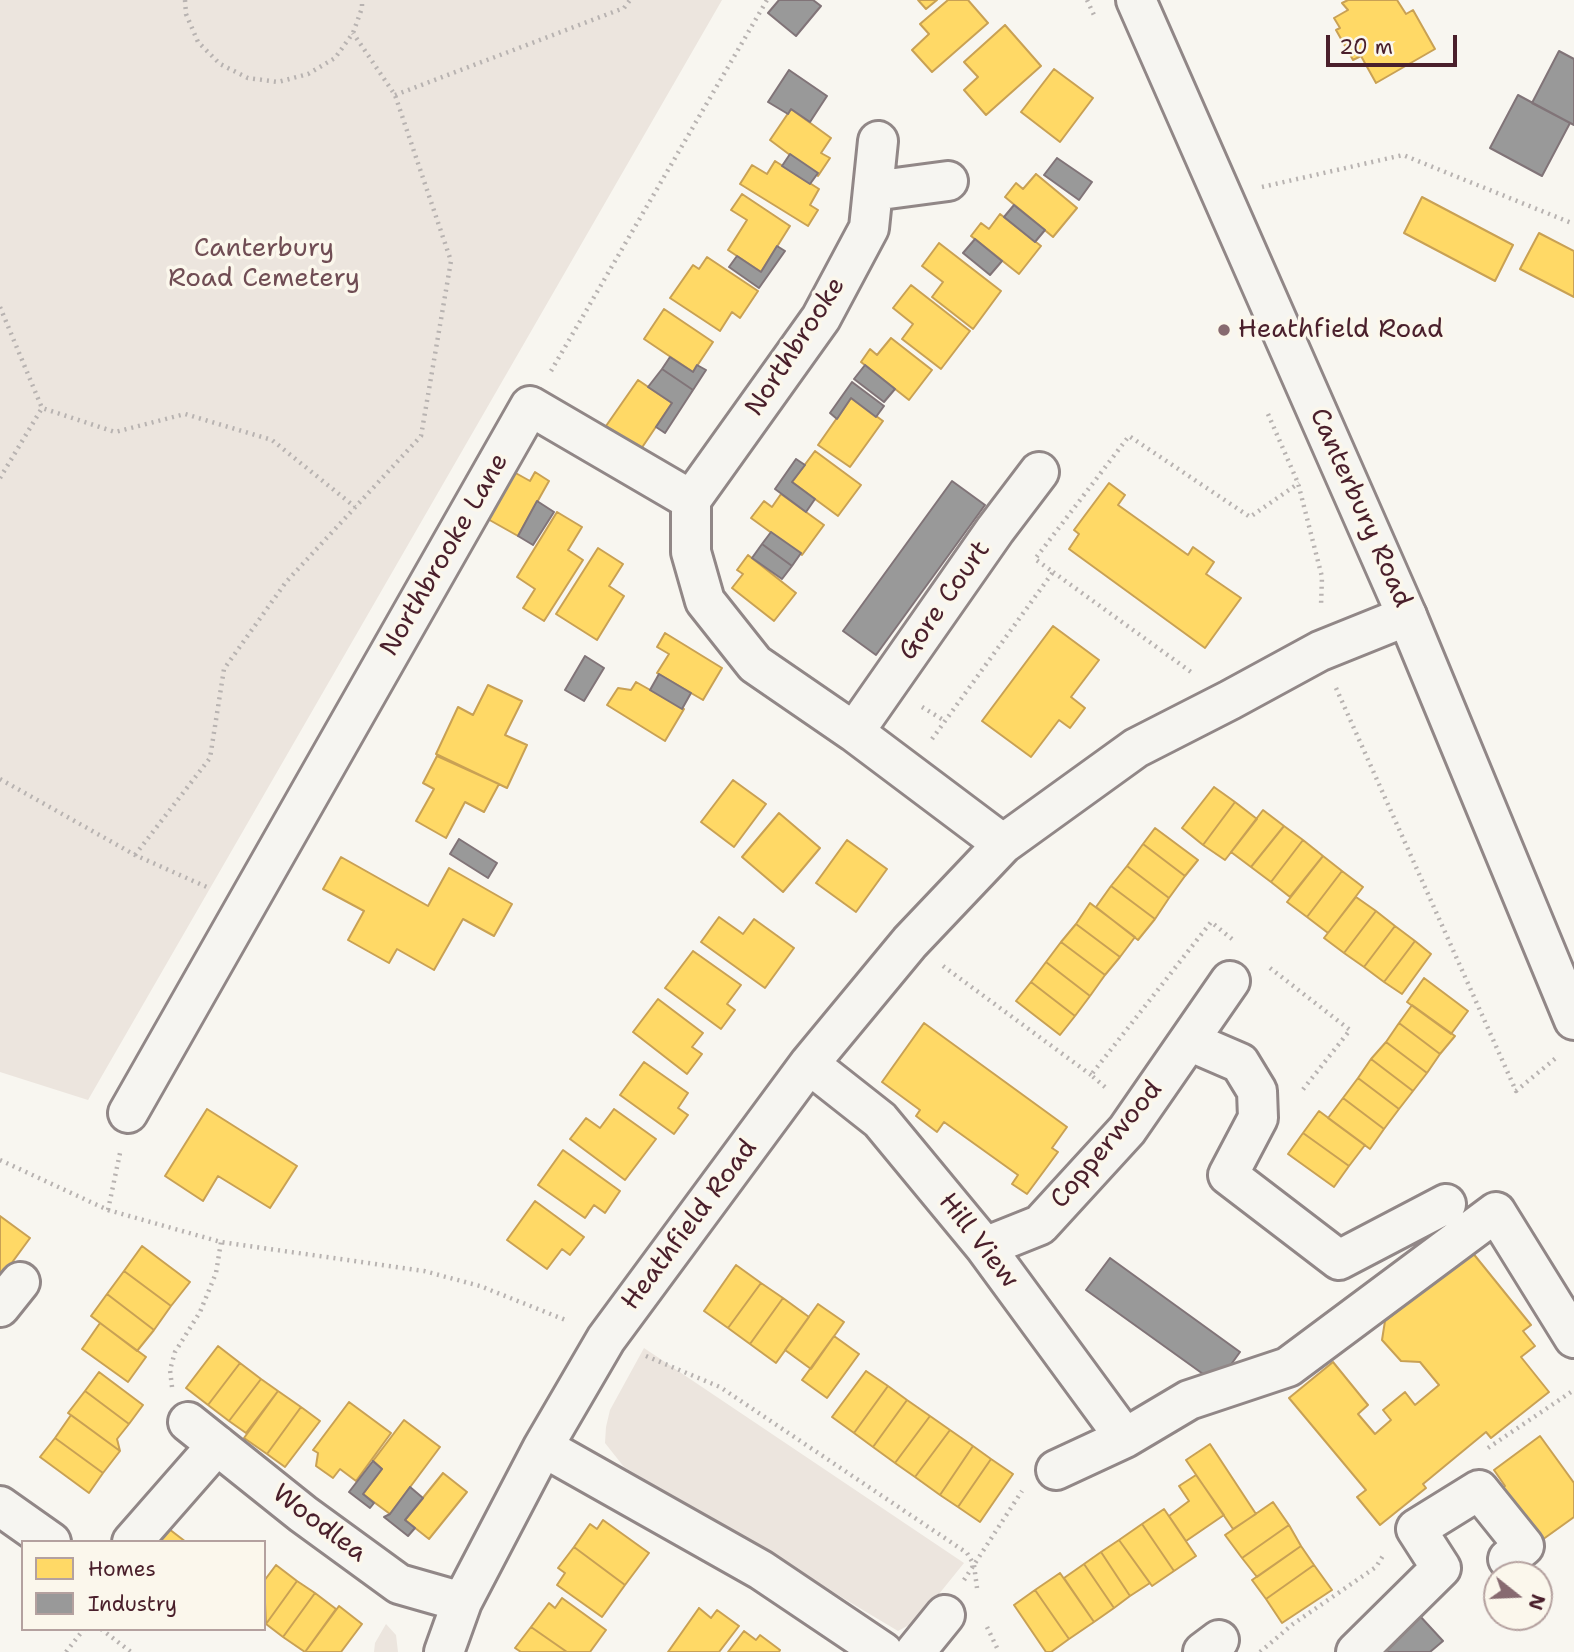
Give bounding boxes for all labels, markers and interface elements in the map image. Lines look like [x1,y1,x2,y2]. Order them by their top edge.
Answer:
scale bar [1329,21,1460,65]
text: 20 m [1339,33,1393,61]
park label: Canterbury Road Cemetery [168,233,360,294]
street label: Northbrooke [739,272,853,422]
place label: Heathfield Road [1238,314,1444,346]
marker: Heathfield Road [1216,322,1232,338]
street label: Canterbury Road [1302,404,1418,612]
street label: Northbrooke Lane [374,448,516,662]
street label: Gore Court [893,535,997,667]
street label: Copperwood [1045,1075,1169,1215]
street label: Heathfield Road [616,1134,764,1316]
street label: Hill View [931,1187,1025,1295]
street label: Woodlea [266,1478,372,1570]
legend [21,1540,266,1631]
text: Homes [88,1555,156,1583]
north arrow [1483,1561,1553,1631]
text: Industry [88,1590,177,1618]
text: N [1522,1591,1551,1613]

